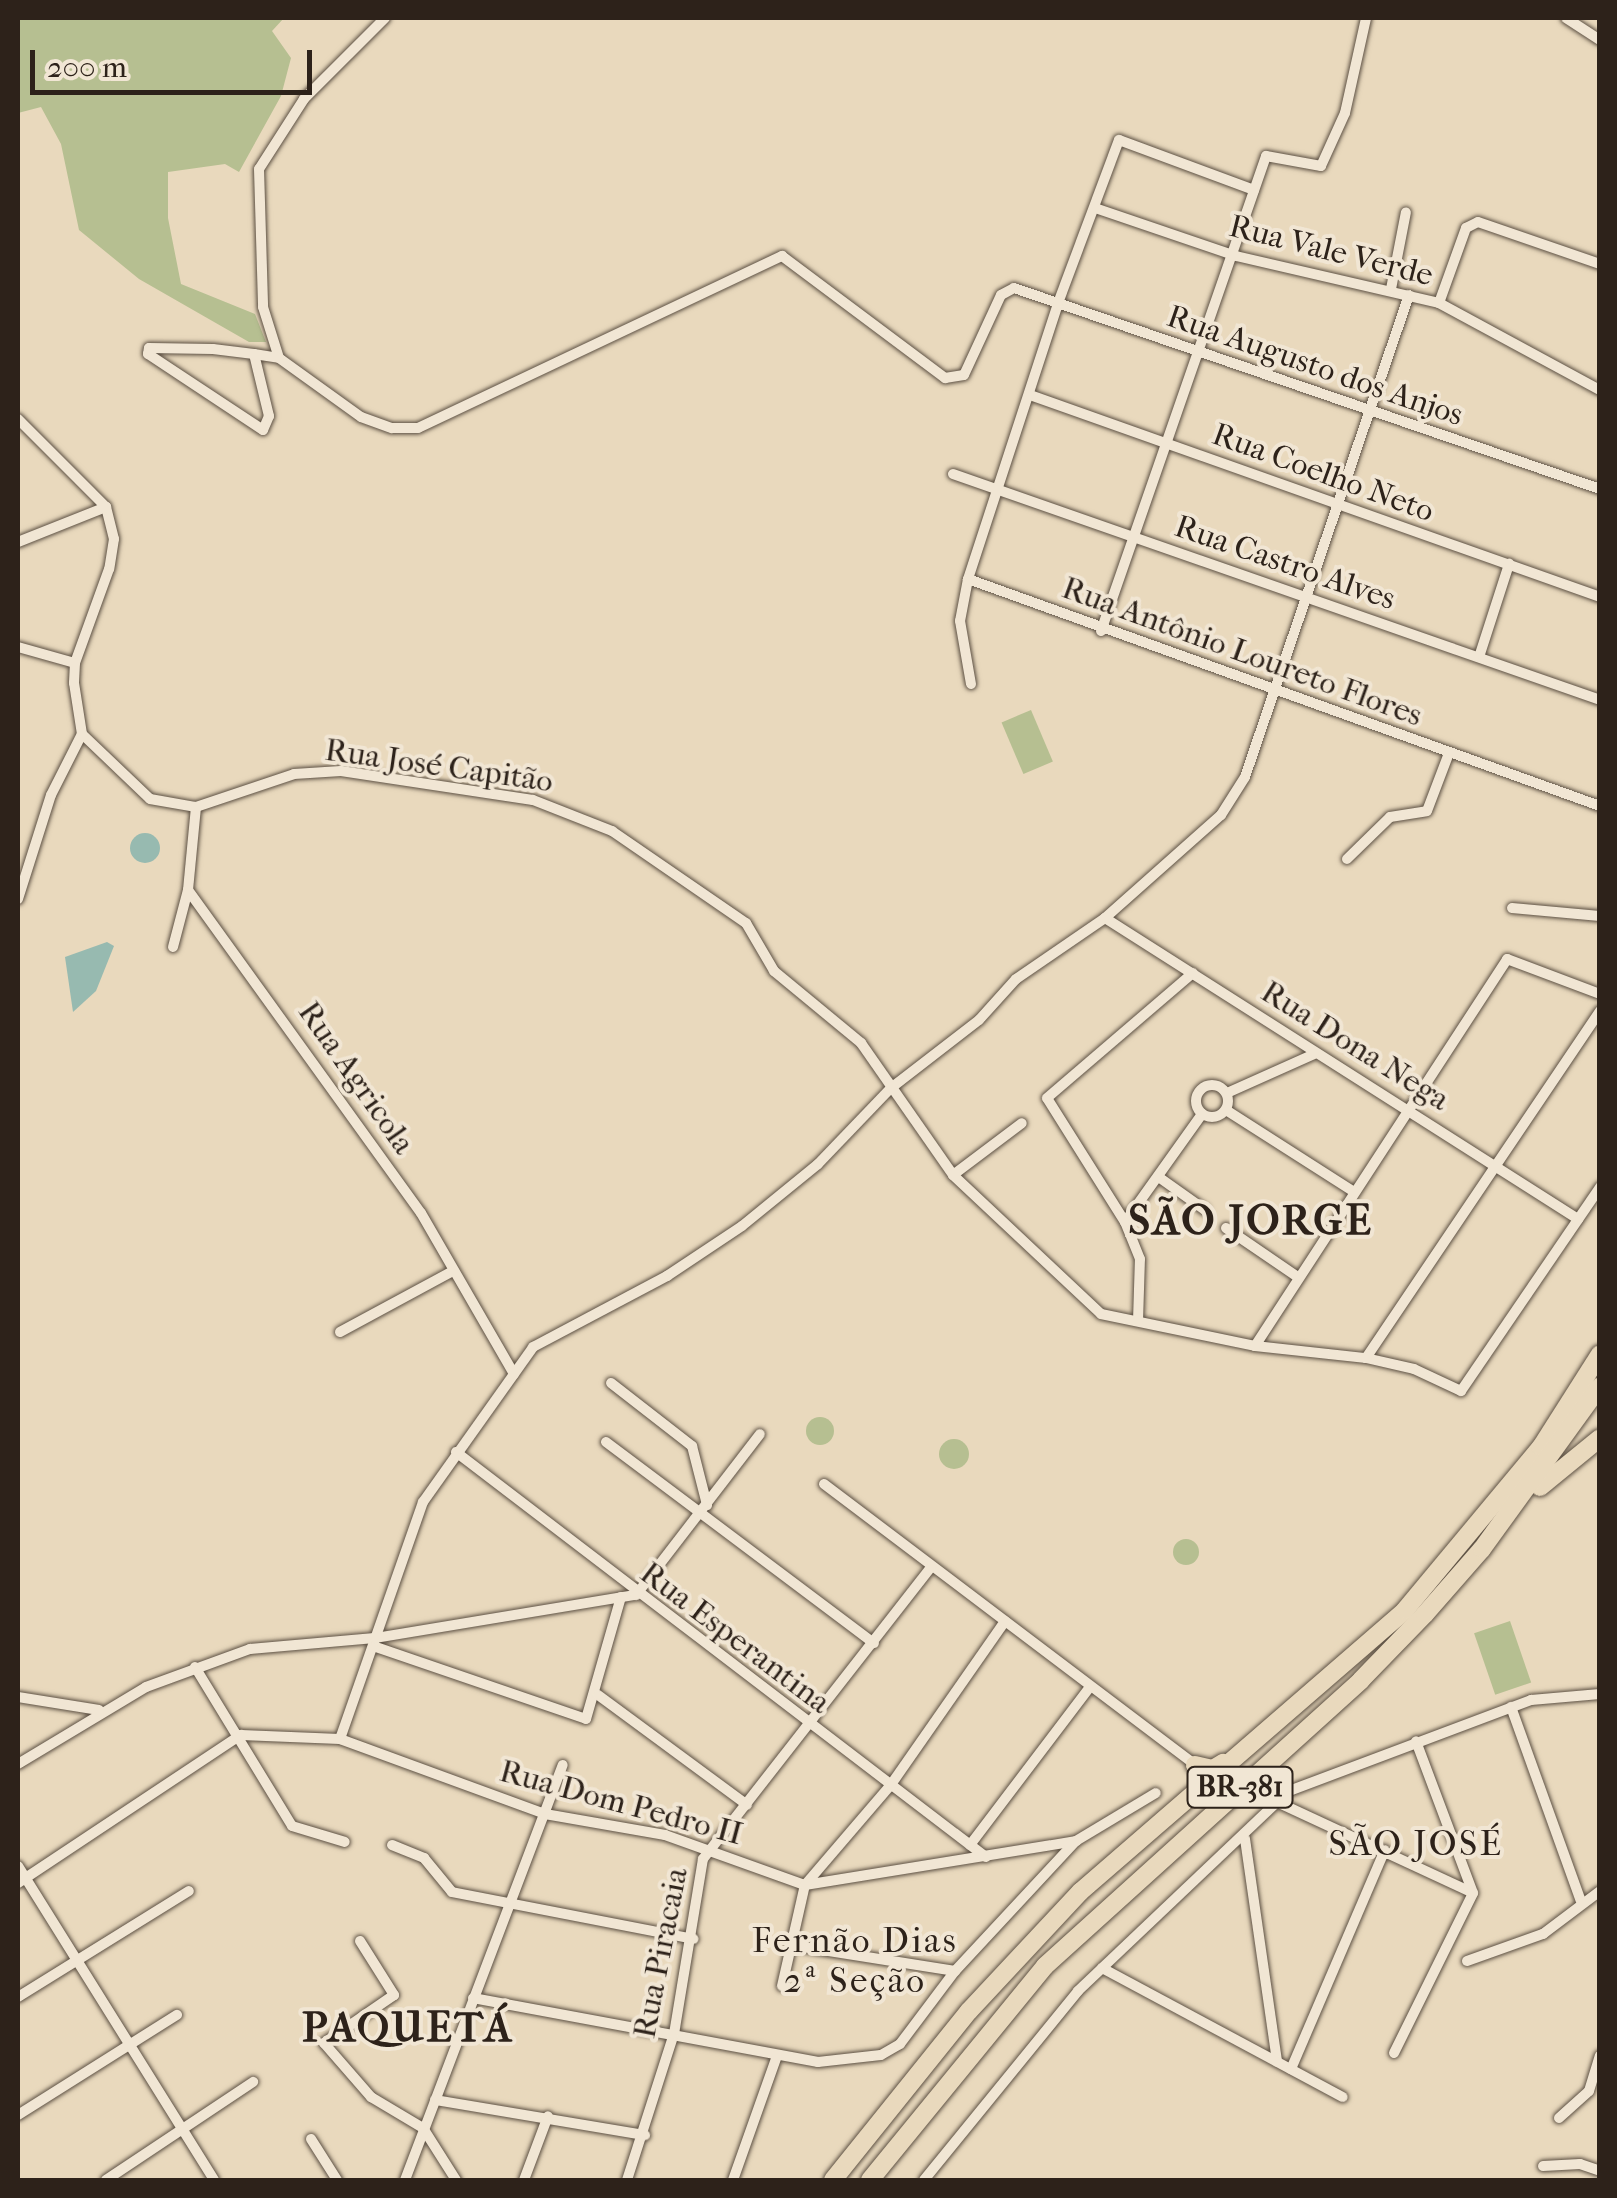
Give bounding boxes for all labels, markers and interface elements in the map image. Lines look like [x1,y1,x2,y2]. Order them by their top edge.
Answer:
scale bar [35,30,318,92]
text: 200 m [47,50,127,85]
street label: Rua Vale Verde [1225,207,1437,295]
street label: Rua Augusto dos Anjos [1162,297,1468,435]
street label: Rua Coelho Neto [1207,415,1439,531]
street label: Rua Castro Alves [1170,507,1400,619]
street label: Rua Antônio Loureto Flores [1057,569,1427,735]
street label: Rua José Capitão [323,731,555,801]
street label: Rua Dona Nega [1254,973,1456,1119]
street label: Rua Agricola [289,994,423,1162]
district label: SÃO JORGE [1128,1196,1374,1246]
street label: Rua Esperantina [632,1554,838,1722]
street label: Rua Dom Pedro II [495,1752,747,1854]
road number: BR-381 [1185,1762,1295,1812]
district label: SÃO JOSÉ [1328,1823,1504,1865]
street label: Rua Piracaia [626,1865,696,2041]
district label: Fernão Dias 2ª Seção [752,1920,958,2002]
district label: PAQUETÁ [302,2003,514,2053]

